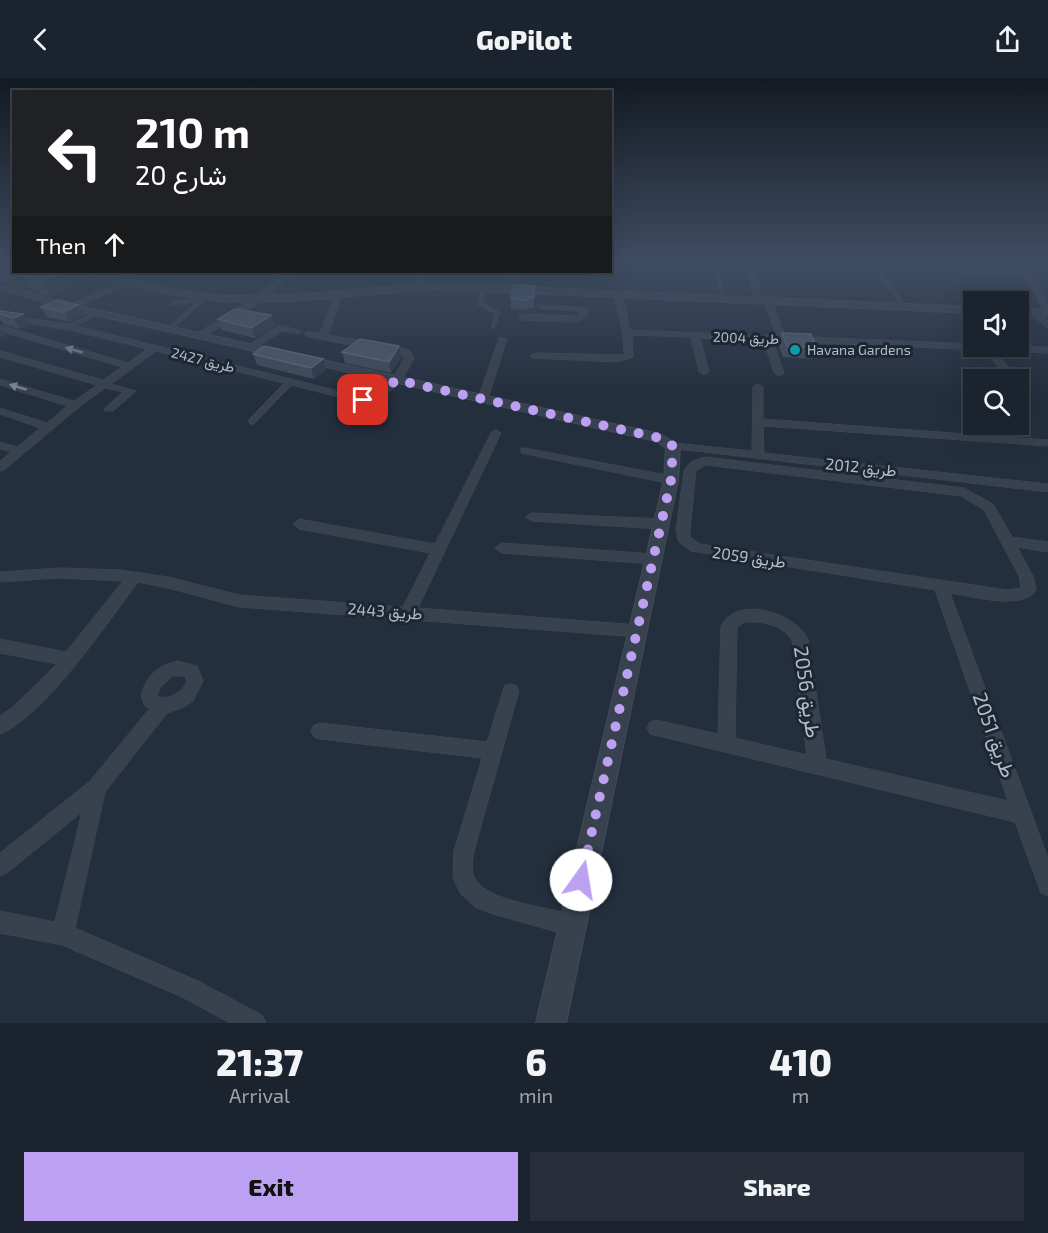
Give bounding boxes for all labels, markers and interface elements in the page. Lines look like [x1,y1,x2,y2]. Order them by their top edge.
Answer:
icon: back [24,23,57,56]
text: GoPilot [476,23,572,55]
icon: share [991,23,1024,56]
text: 210 m [135,106,250,156]
icon: left [36,114,114,192]
text: شارع 20 [135,158,227,190]
icon: ahead [98,228,131,261]
text: Then [36,232,86,258]
map controls [963,291,1029,435]
button: sound [963,291,1029,357]
street label: طريق 2004 [713,328,779,348]
place label: Havana Gardens [807,341,911,358]
street label: طريق 2427 [170,343,236,377]
marker: Havana Gardens [788,343,802,357]
one-way arrow [65,345,83,354]
button: search [963,369,1029,435]
pin [337,374,388,425]
one-way arrow [9,382,27,391]
icon: arrive [346,383,379,416]
street label: طريق 2012 [824,453,898,482]
street label: طريق 2059 [711,542,787,573]
street label: طريق 2443 [347,598,423,625]
street label: طريق 2056 [788,644,826,740]
street label: طريق 2051 [967,689,1021,781]
position arrow [549,848,613,912]
text: 21:37 [216,1040,303,1083]
text: 6 [525,1040,547,1083]
text: 410 [769,1040,832,1083]
text: Arrival [229,1083,290,1107]
text: min [519,1083,553,1107]
text: m [792,1083,809,1107]
button: Exit [24,1152,518,1221]
button: Share [530,1152,1024,1221]

